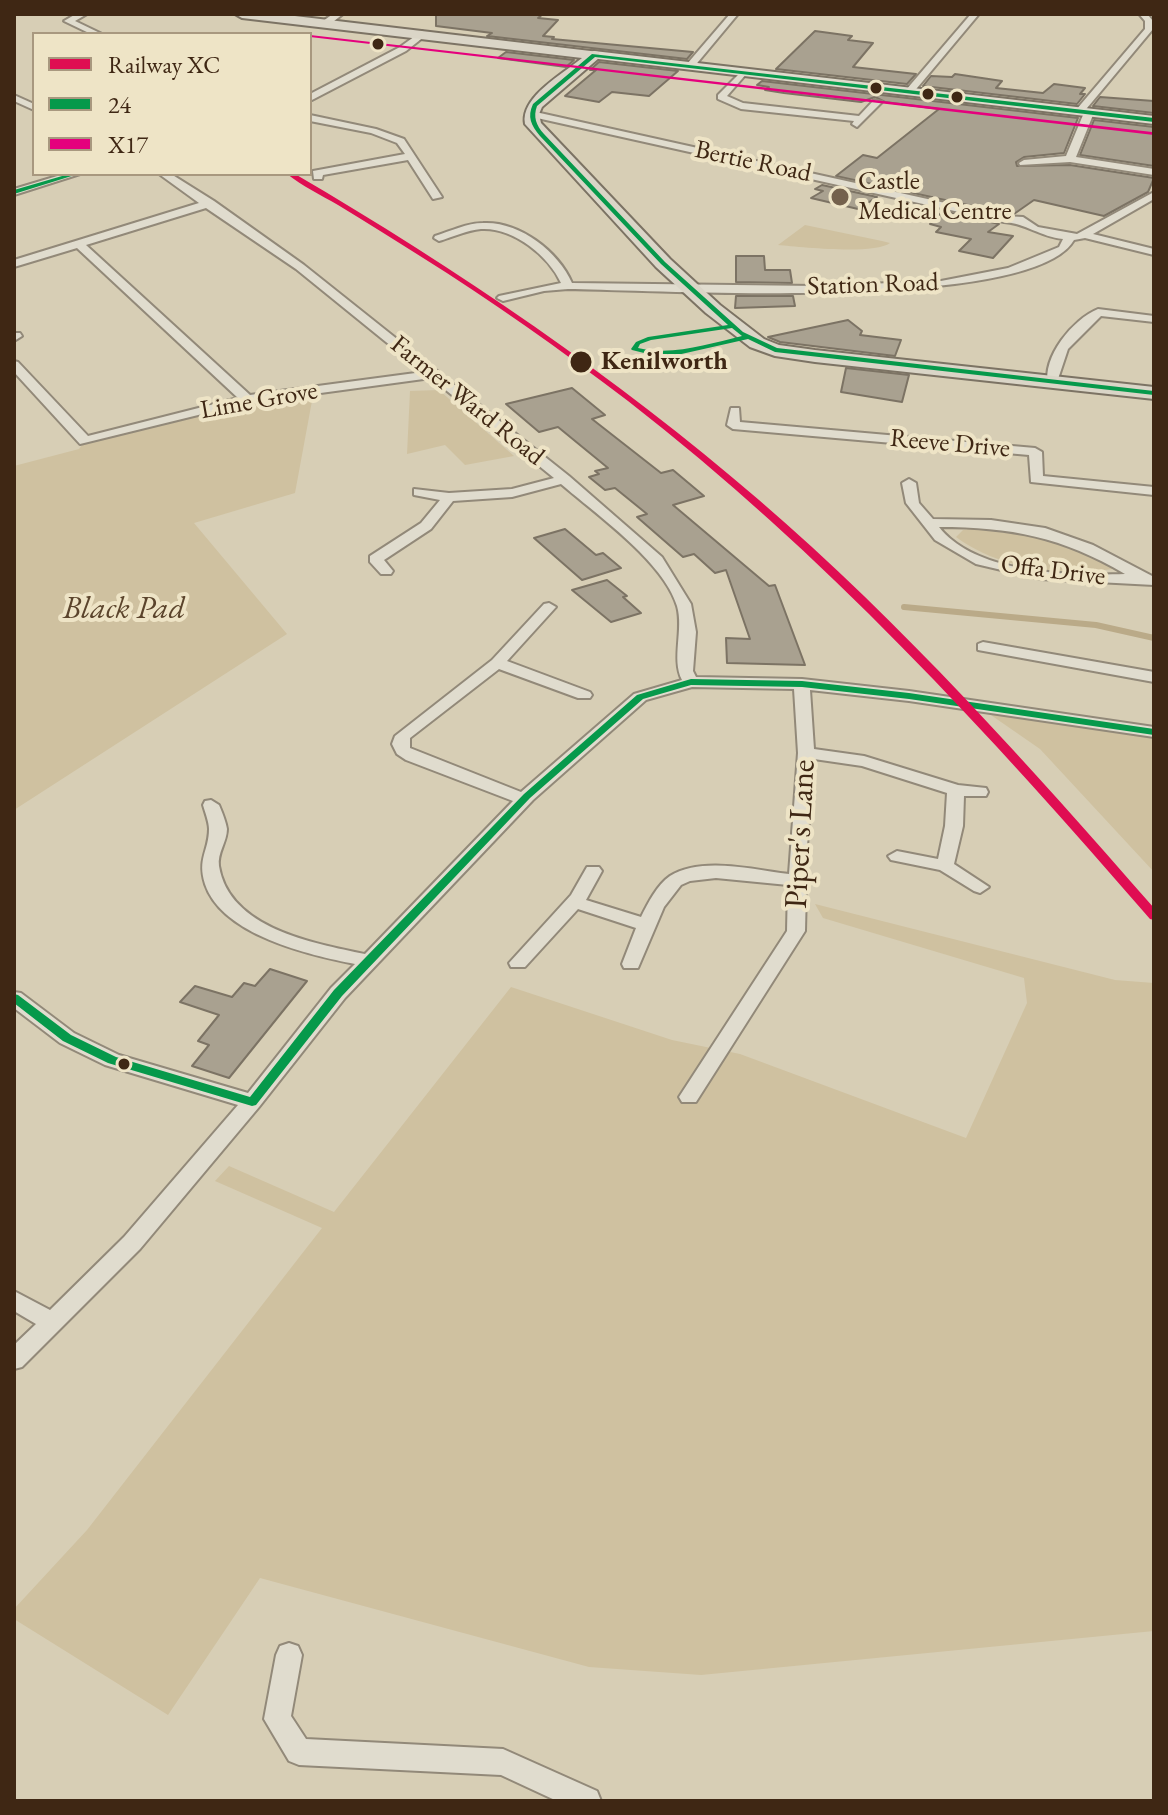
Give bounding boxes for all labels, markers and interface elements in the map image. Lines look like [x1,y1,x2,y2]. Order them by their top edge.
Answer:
legend [32,32,312,176]
unlabelled marker [370,36,386,52]
text: Railway XC [108,49,220,80]
unlabelled marker [868,80,884,96]
unlabelled marker [920,86,936,102]
text: 24 [108,89,131,120]
unlabelled marker [949,89,965,105]
text: X17 [108,129,148,160]
street label: Bertie Road [692,134,814,190]
place label: Castle Medical Centre [858,166,1012,228]
marker: Castle Medical Centre [829,186,851,208]
street label: Station Road [807,267,939,303]
street label: Farmer Ward Road [384,329,550,473]
place label: Kenilworth [601,346,728,378]
marker: Kenilworth [568,349,594,375]
street label: Lime Grove [198,375,320,427]
street label: Reeve Drive [889,423,1011,465]
street label: Offa Drive [999,549,1107,593]
park label: Black Pad [63,590,185,628]
street label: Piper's Lane [778,758,824,910]
unlabelled marker [116,1056,132,1072]

